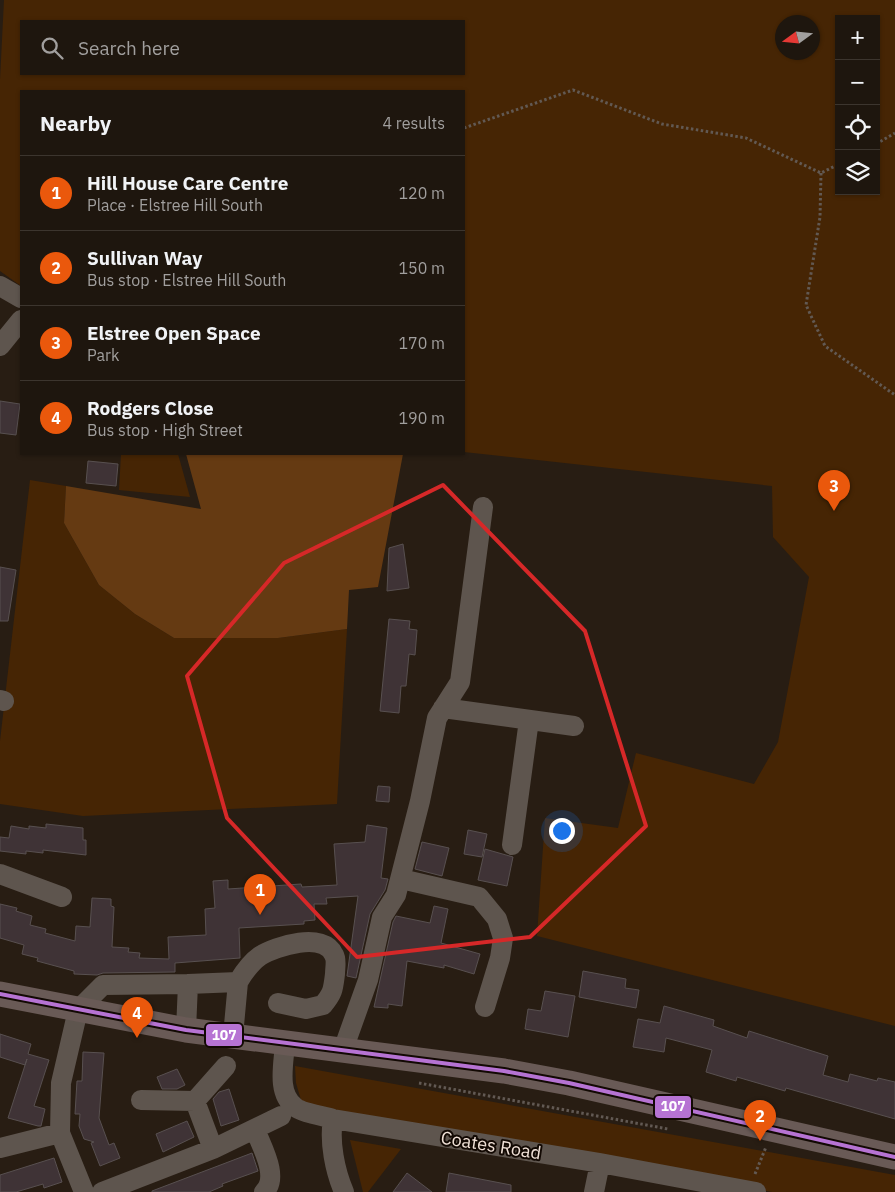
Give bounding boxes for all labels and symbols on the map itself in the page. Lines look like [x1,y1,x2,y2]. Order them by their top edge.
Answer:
north arrow [775,15,820,60]
pin: 3 [818,470,850,511]
your location [549,818,575,844]
pin: 1 [244,874,276,915]
pin: 4 [121,997,153,1038]
line badge: 107 [205,1023,243,1047]
text: 107 [211,1026,237,1044]
line badge: 107 [654,1095,692,1119]
text: 107 [660,1097,686,1115]
pin: 2 [744,1100,776,1141]
street label: Coates Road [439,1126,543,1164]

